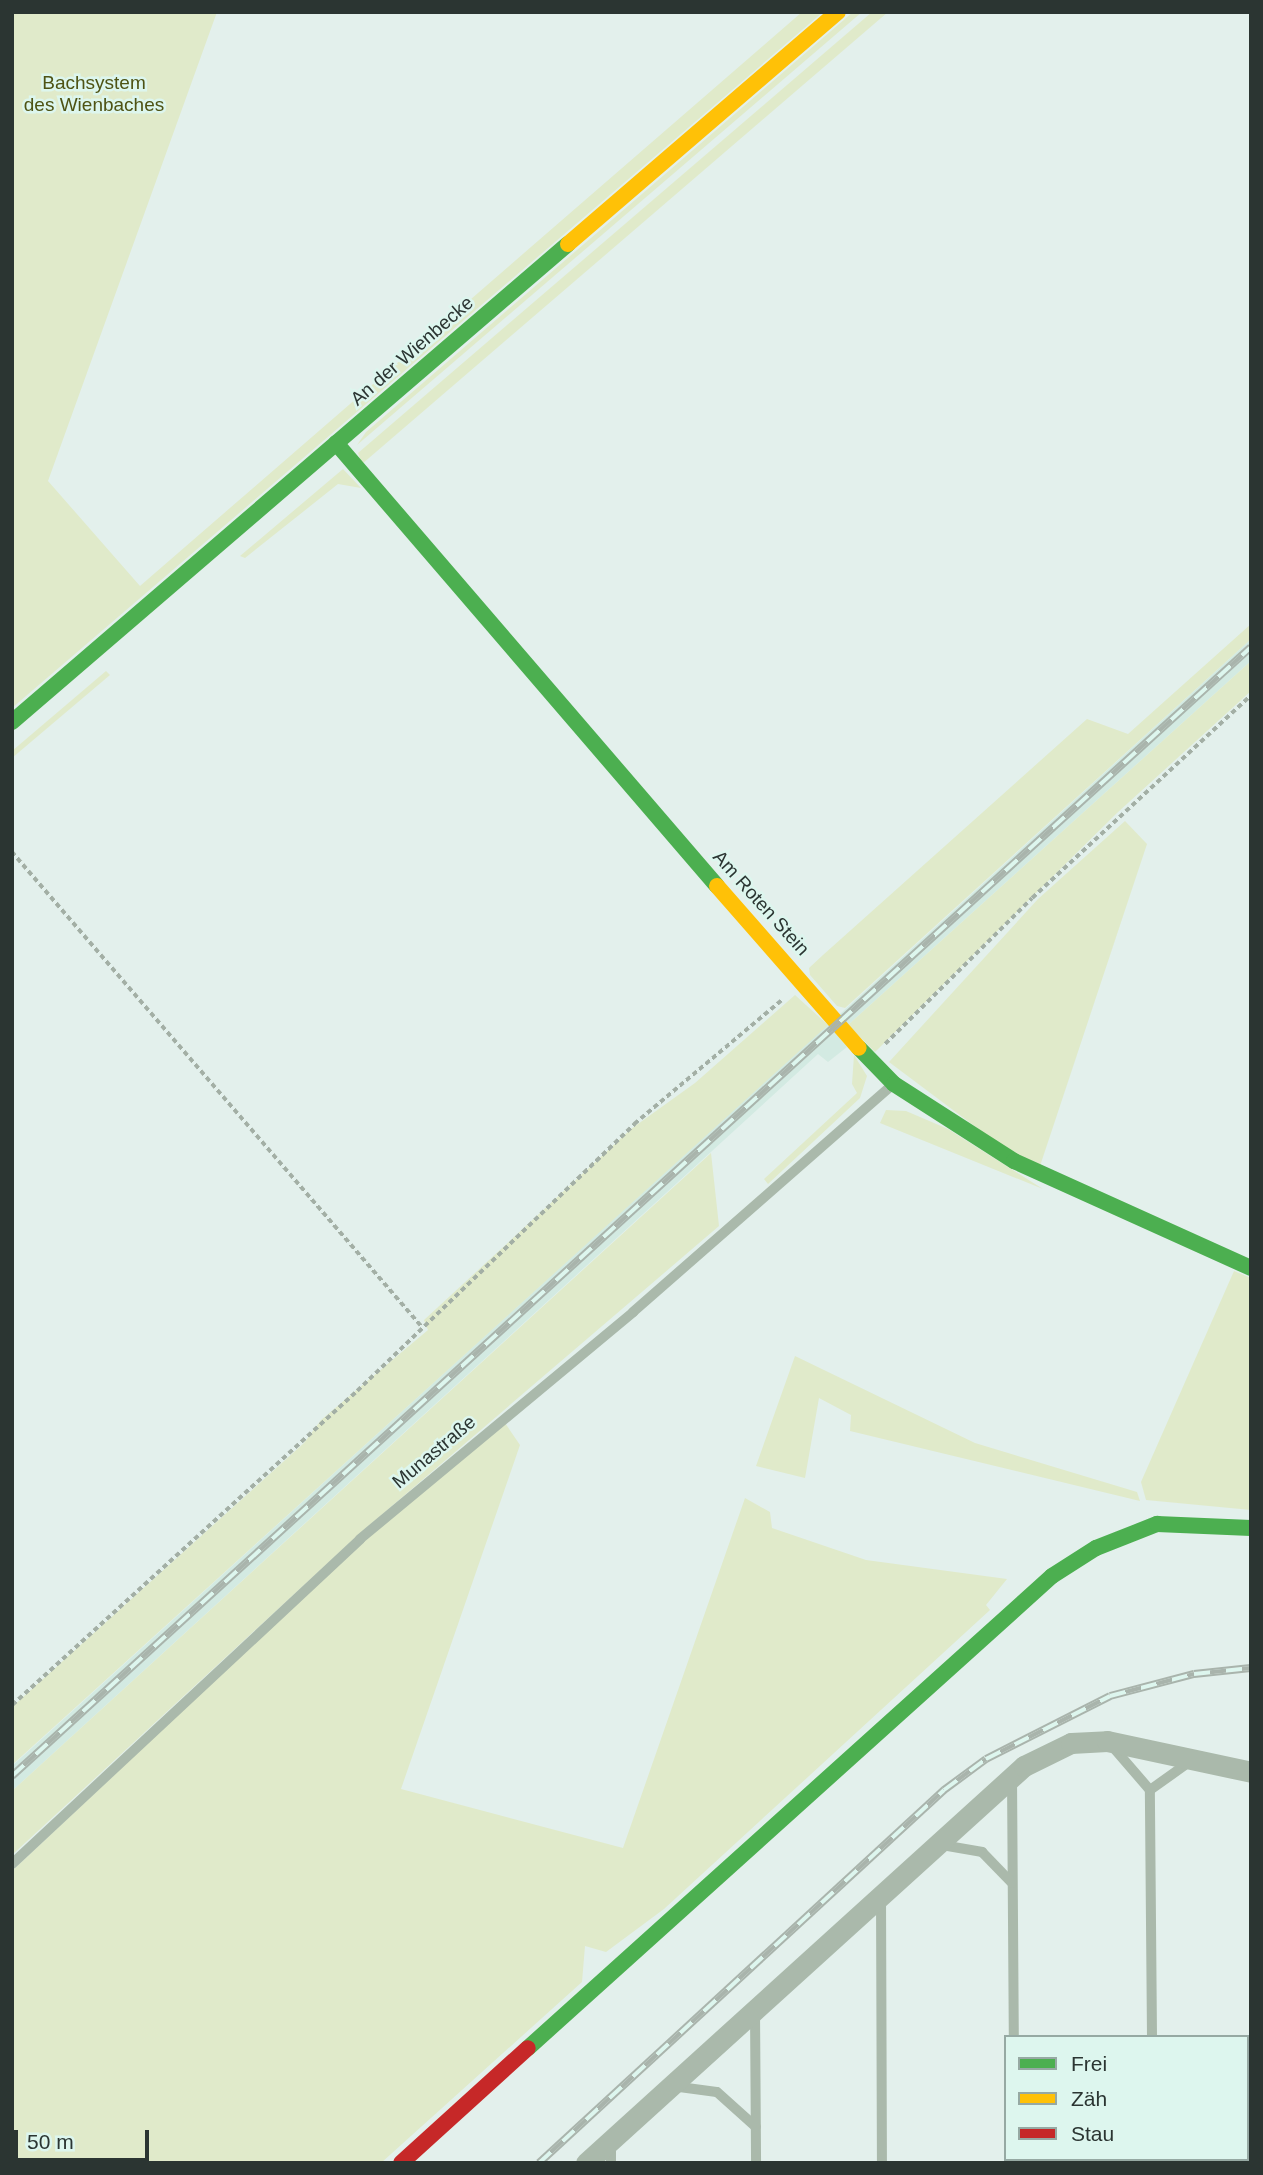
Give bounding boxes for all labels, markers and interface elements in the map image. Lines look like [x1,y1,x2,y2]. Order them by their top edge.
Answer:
park label: Bachsystem des Wienbaches [24,72,164,116]
street label: An der Wienbecke [346,291,478,411]
street label: Am Roten Stein [708,846,814,960]
street label: Munastraße [388,1411,480,1493]
legend [1004,2035,1249,2161]
text: Frei [1071,2052,1107,2075]
text: Zäh [1071,2087,1107,2110]
scale bar [18,2116,152,2160]
text: Stau [1071,2122,1114,2145]
text: 50 m [27,2130,74,2153]

